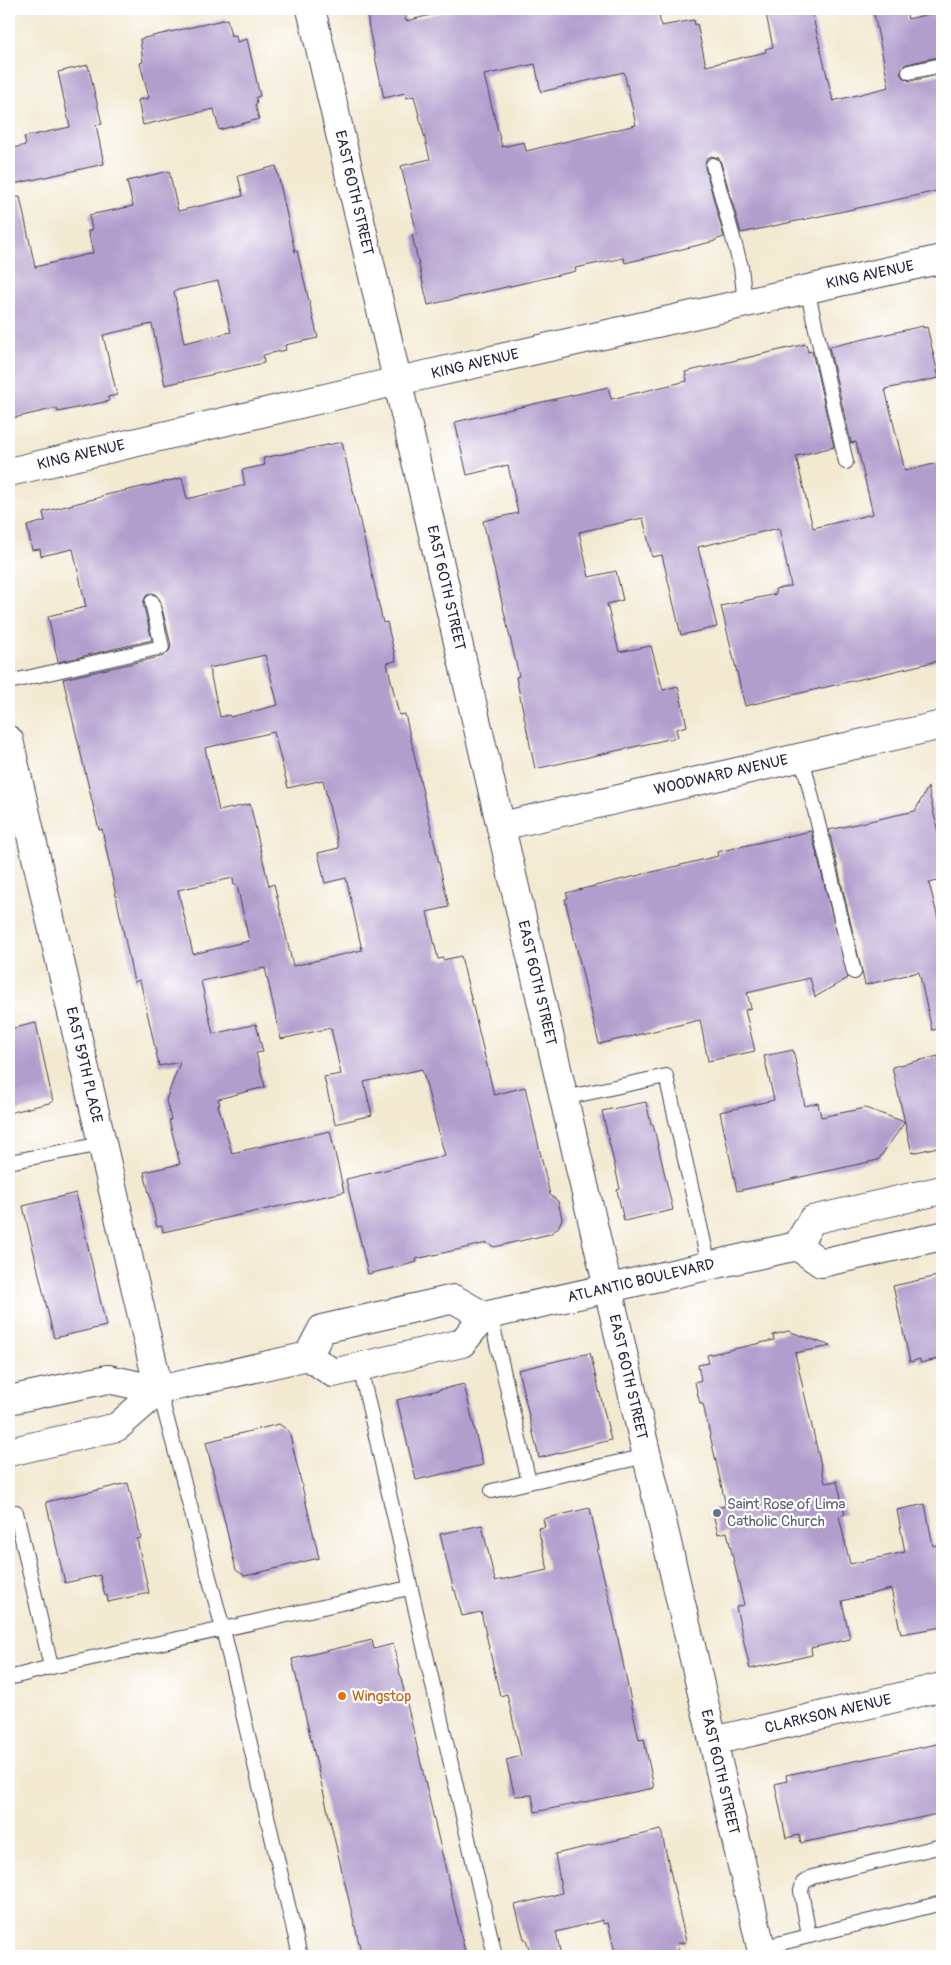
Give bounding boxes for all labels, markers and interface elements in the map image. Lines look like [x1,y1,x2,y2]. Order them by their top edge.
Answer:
street label: EAST 60TH STREET [330,129,378,257]
street label: KING AVENUE [824,256,916,294]
street label: KING AVENUE [429,345,521,383]
street label: KING AVENUE [35,436,127,474]
street label: EAST 60TH STREET [422,524,470,652]
street label: WOODWARD AVENUE [652,750,790,800]
street label: EAST 60TH STREET [513,919,561,1047]
street label: EAST 59TH PLACE [61,1005,107,1125]
street label: ATLANTIC BOULEVARD [566,1255,716,1307]
street label: EAST 60TH STREET [604,1313,652,1441]
place label: Saint Rose of Lima Catholic Church [727,1495,845,1531]
marker: Saint Rose of Lima Catholic Church [711,1507,723,1519]
place label: Wingstop [352,1687,411,1706]
marker: Wingstop [336,1690,348,1702]
street label: CLARKSON AVENUE [763,1690,893,1738]
street label: EAST 60TH STREET [696,1708,744,1836]

